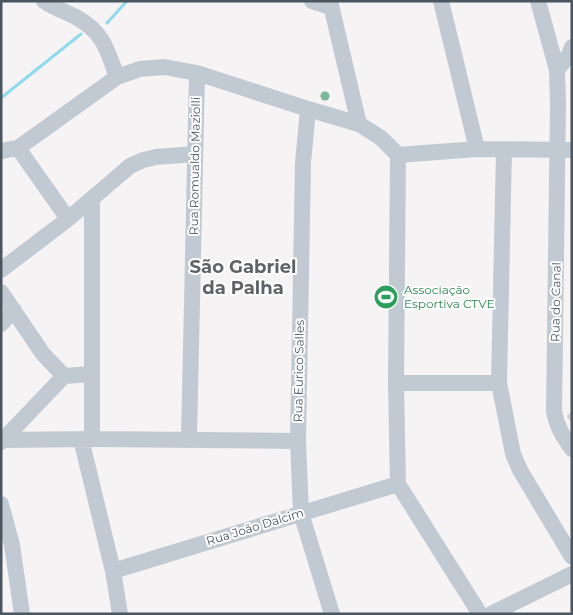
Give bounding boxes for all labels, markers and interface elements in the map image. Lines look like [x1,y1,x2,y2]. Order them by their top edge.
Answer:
street label: Rua Romualdo Maziolli [186,97,203,235]
district label: São Gabriel da Palha [190,256,296,299]
street label: Rua do Canal [547,262,564,342]
place label: Associação Esportiva CTVE [404,282,494,311]
sports icon: Associação Esportiva CTVE [373,284,399,310]
street label: Rua Eurico Salles [290,320,307,422]
street label: Rua João Dalcim [204,505,305,548]

